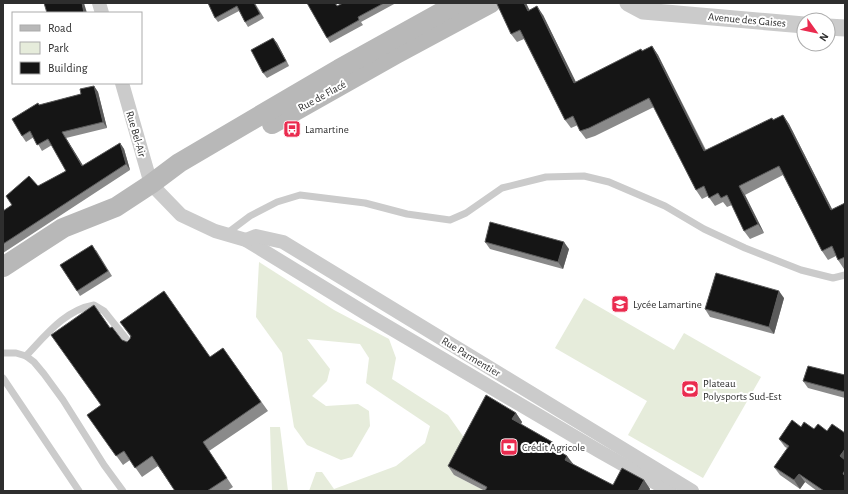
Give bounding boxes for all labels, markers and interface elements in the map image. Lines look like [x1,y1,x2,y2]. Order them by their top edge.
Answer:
street label: Avenue des Gaises [708,11,786,29]
legend [12,12,142,84]
north arrow [796,12,836,52]
text: Road [48,22,72,34]
text: N [817,31,831,43]
text: Park [48,42,69,54]
text: Building [48,62,88,74]
street label: Rue de Flacé [296,78,348,114]
street label: Rue Bel-Air [124,110,148,159]
bus stop icon: Lamartine [282,119,302,139]
place label: Lamartine [305,124,349,135]
school or university icon: Lycée Lamartine [610,294,630,314]
place label: Lycée Lamartine [633,299,702,310]
street label: Rue Parmentier [440,335,503,379]
place label: Plateau Polysports Sud-Est [703,378,782,402]
sports icon: Plateau Polysports Sud-Est [680,379,700,399]
bank icon: Crédit Agricole [499,437,519,457]
place label: Crédit Agricole [522,442,585,453]

